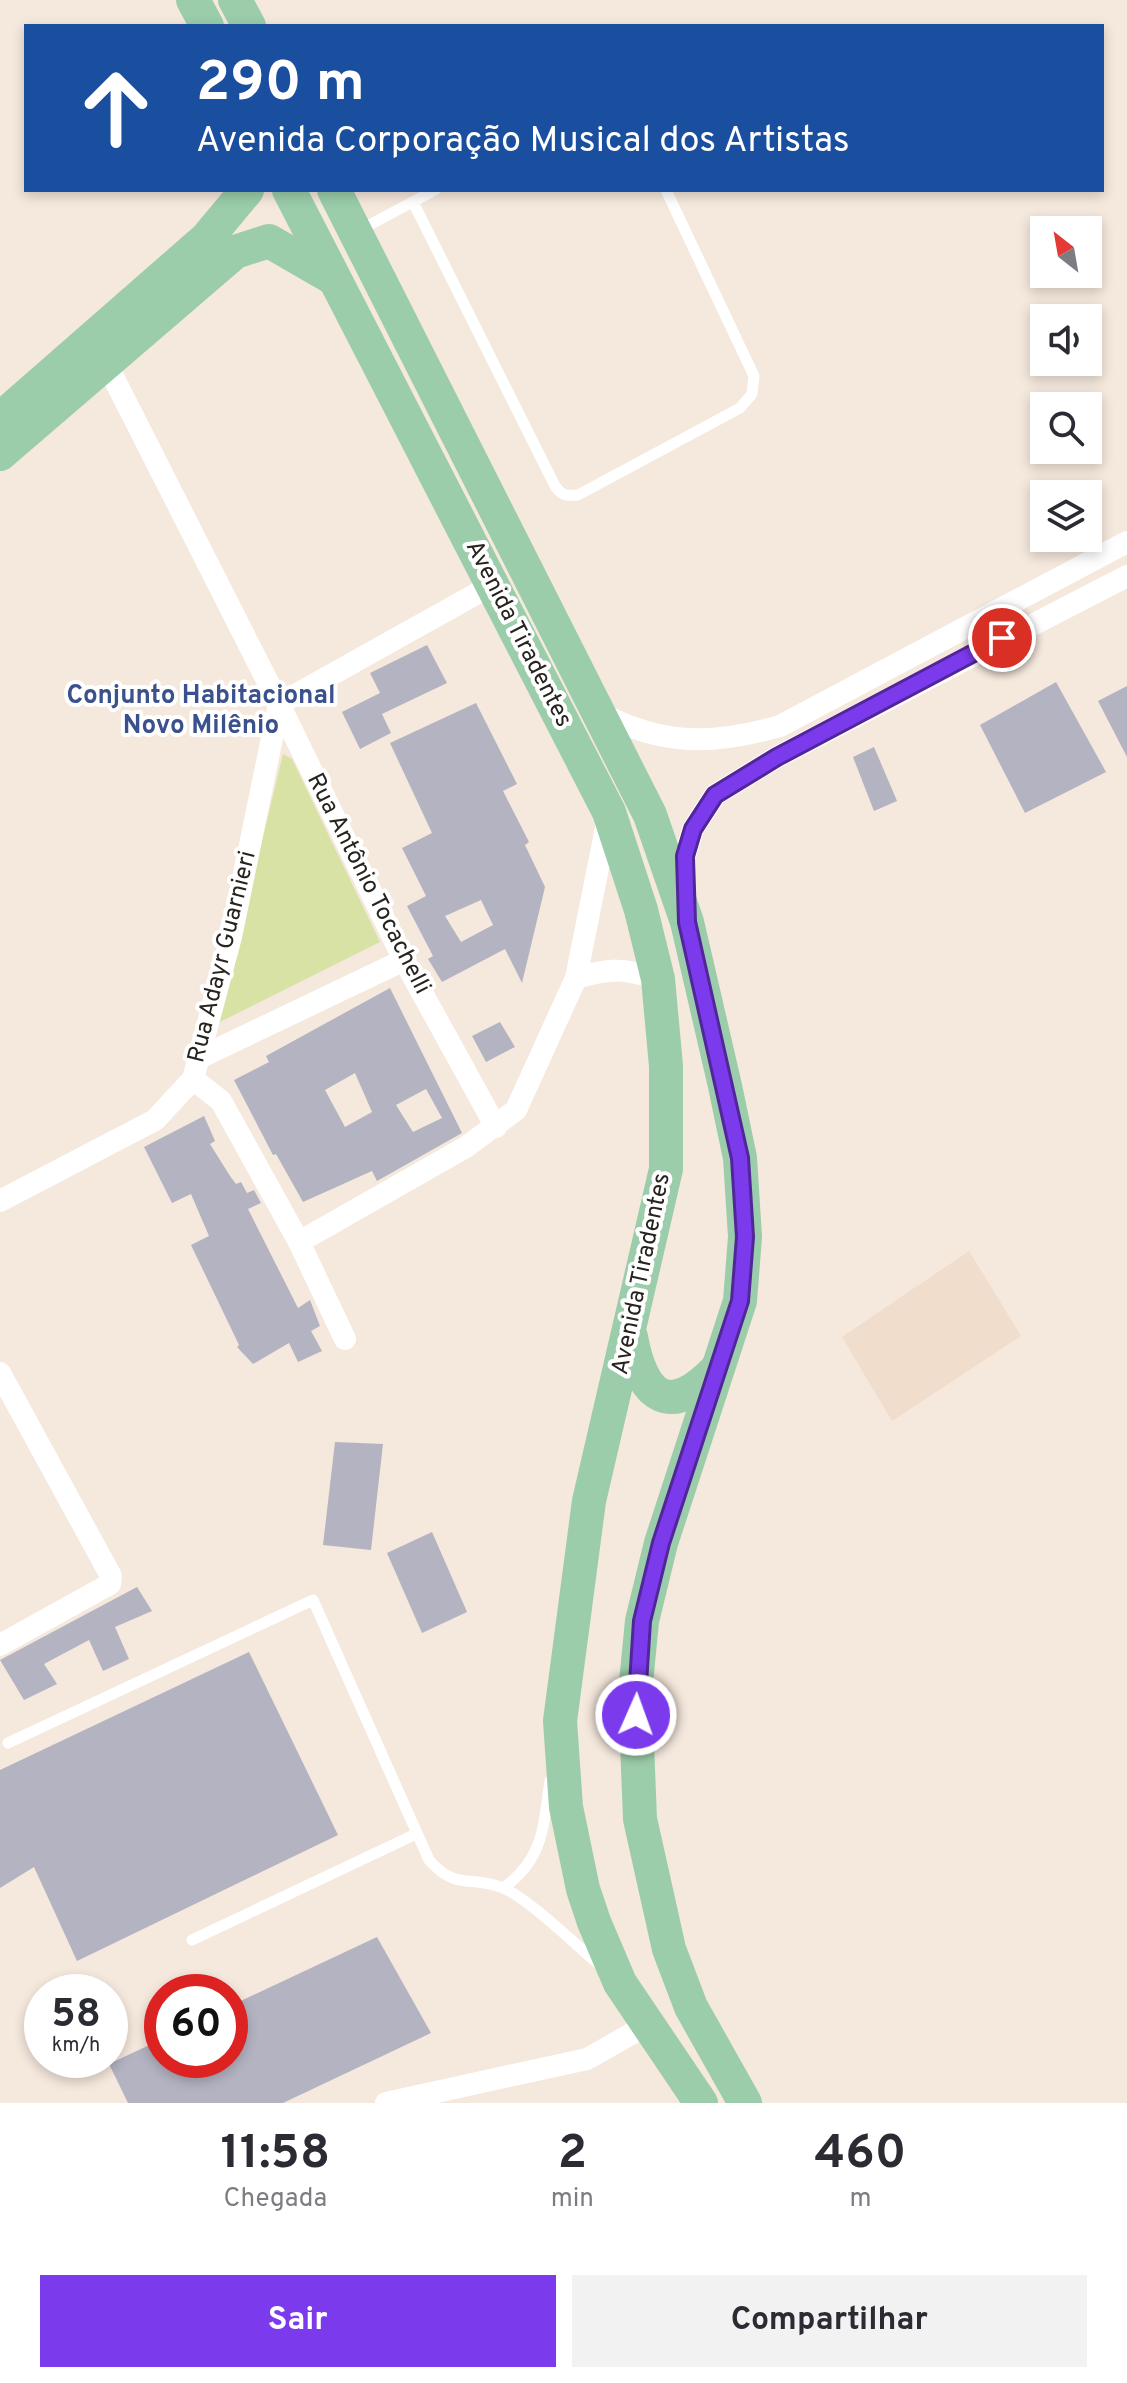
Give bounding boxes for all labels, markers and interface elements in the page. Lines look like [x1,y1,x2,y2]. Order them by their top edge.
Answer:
text: 290 m [196,50,365,120]
icon: ahead [64,56,168,160]
text: Avenida Corporação Musical dos Artistas [196,119,850,165]
north arrow [1030,216,1102,288]
map controls [1030,216,1102,552]
button: sound [1030,304,1102,376]
button: search [1030,392,1102,464]
button: layers [1030,480,1102,552]
street label: Avenida Tiradentes [458,536,578,732]
pin [968,604,1036,672]
icon: arrive [980,616,1024,660]
district label: Conjunto Habitacional Novo Milênio [66,680,336,743]
street label: Rua Antônio Tocachelli [299,769,437,999]
street label: Rua Adayr Guarnieri [182,848,264,1066]
street label: Avenida Tiradentes [606,1170,678,1378]
position arrow [594,1673,678,1757]
speed limit sign: 60 [144,1974,248,2078]
text: 58 [51,1991,101,2041]
text: km/h [52,2033,100,2059]
text: 11:58 [221,2125,330,2185]
text: 2 [558,2125,587,2185]
text: 460 [815,2125,906,2185]
text: Chegada [224,2183,327,2216]
text: min [551,2183,594,2216]
text: m [849,2183,871,2216]
button: Sair [40,2275,556,2367]
button: Compartilhar [572,2275,1087,2367]

